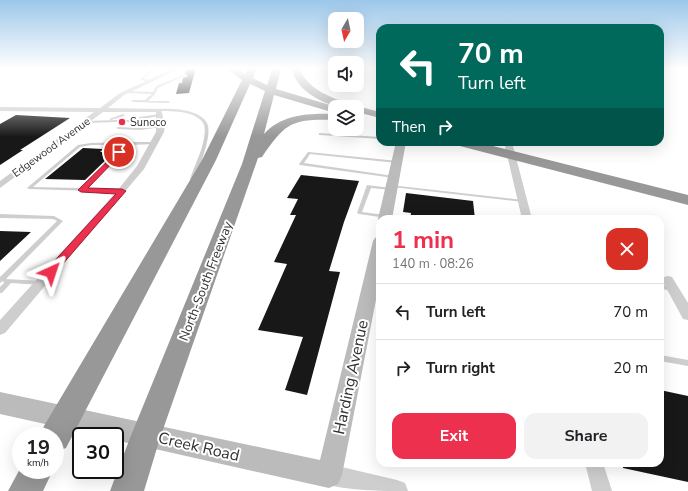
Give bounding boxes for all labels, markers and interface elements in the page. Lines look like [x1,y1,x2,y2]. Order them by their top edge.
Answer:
north arrow [328,12,364,48]
map controls [328,12,364,136]
text: 70 m [458,35,524,73]
icon: left [392,40,444,92]
button: sound [328,56,364,92]
text: Turn left [458,71,526,95]
button: layers [328,100,364,136]
street label: Edgewood Avenue [9,114,93,181]
place label: Sunoco [130,115,166,130]
icon: right [434,116,456,138]
marker: Sunoco [117,117,127,127]
text: Then [392,117,426,137]
pin [102,135,136,169]
icon: arrive [108,141,130,163]
street label: North-South Freeway [175,219,237,344]
text: 1 min [392,224,454,256]
button: close [606,228,648,270]
position arrow [30,251,72,293]
text: 140 m · 08:26 [392,255,474,273]
icon: left [392,301,414,323]
text: Turn left [426,302,485,322]
text: 70 m [613,302,648,322]
street label: Harding Avenue [328,318,374,436]
icon: right [392,357,414,379]
text: Turn right [426,358,495,378]
text: 20 m [613,358,648,378]
button: Exit [392,413,516,459]
button: Share [524,413,648,459]
speed limit sign: 30 [72,427,124,479]
street label: Creek Road [156,427,242,467]
text: 19 [26,434,50,461]
text: km/h [27,456,49,470]

